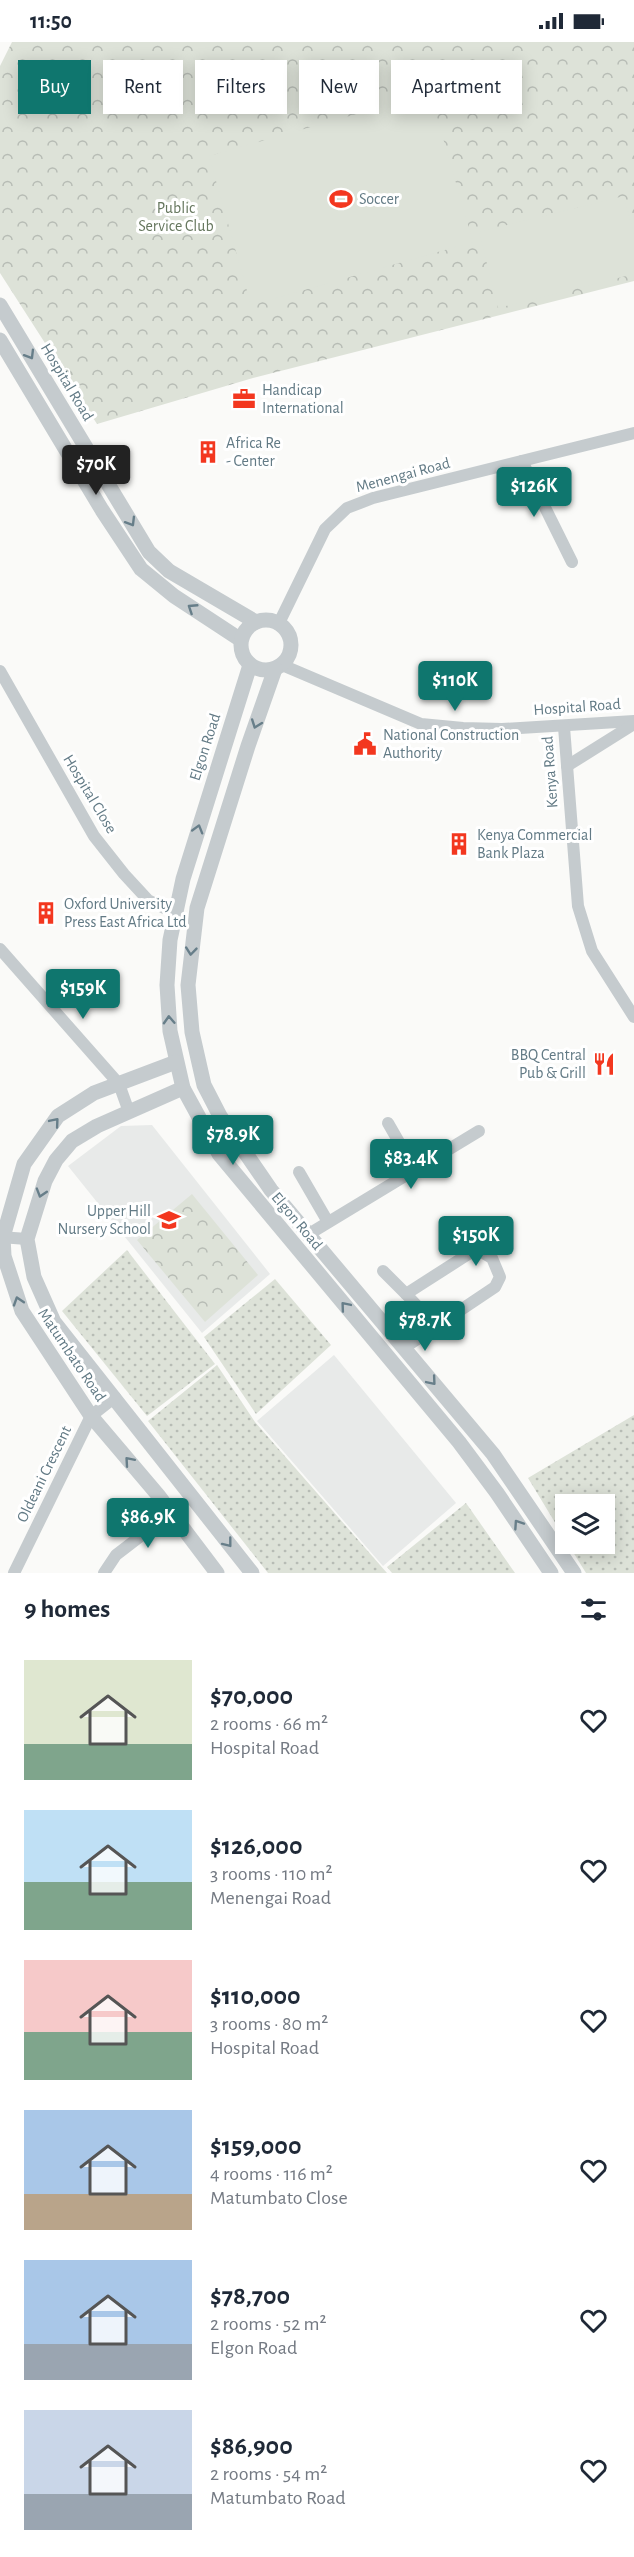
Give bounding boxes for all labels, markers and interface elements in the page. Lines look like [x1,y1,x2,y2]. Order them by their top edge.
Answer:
text: 11:50 [30,10,72,32]
chip: Buy [18,60,91,114]
chip: Rent [103,60,183,114]
chip: Filters [195,60,287,114]
chip: New [299,60,379,114]
chip: Apartment [391,60,522,114]
sports icon: Soccer [328,186,354,212]
place label: Soccer [359,191,400,207]
park label: Public Service Club [138,200,214,234]
street label: Hospital Road [38,340,96,424]
one-way arrow [23,349,35,359]
place label: Handicap International [262,382,344,416]
office icon: Handicap International [231,386,257,412]
place label: Africa Re - Center [226,435,281,469]
building icon: Africa Re - Center [195,439,221,465]
pin: $70K [60,445,132,496]
text: $70K [76,454,116,474]
street label: Menengai Road [354,455,452,495]
pin: $126K [492,467,576,518]
text: $126K [511,476,557,496]
one-way arrow [124,516,136,526]
one-way arrow [188,604,198,616]
pin: $110K [413,661,497,712]
text: $110K [432,670,478,690]
street label: Hospital Road [533,696,621,718]
street label: Elgon Road [187,711,223,783]
one-way arrow [250,718,263,729]
place label: National Construction Authority [383,727,519,762]
public building icon: National Construction Authority [352,731,378,757]
street label: Kenya Road [540,735,561,809]
street label: Hospital Close [60,752,120,836]
one-way arrow [191,824,203,835]
place label: Kenya Commercial Bank Plaza [477,827,592,861]
building icon: Kenya Commercial Bank Plaza [446,831,472,857]
place label: Oxford University Press East Africa Ltd [64,896,187,930]
building icon: Oxford University Press East Africa Ltd [33,900,59,926]
one-way arrow [185,947,198,956]
pin: $159K [41,969,125,1020]
text: $159K [60,978,106,998]
one-way arrow [163,1016,176,1025]
place label: BBQ Central Pub & Grill [511,1047,586,1081]
restaurant icon: BBQ Central Pub & Grill [591,1051,617,1077]
pin: $78.9K [184,1115,282,1166]
one-way arrow [48,1118,59,1129]
text: $78.9K [206,1124,260,1144]
pin: $83.4K [362,1139,460,1190]
text: $83.4K [384,1148,438,1168]
one-way arrow [36,1187,49,1198]
street label: Elgon Road [268,1189,326,1253]
place label: Upper Hill Nursery School [58,1203,151,1238]
school or university icon: Upper Hill Nursery School [156,1207,182,1233]
pin: $150K [434,1216,518,1267]
text: $150K [453,1225,499,1245]
one-way arrow [13,1296,26,1307]
pin: $78.7K [376,1301,474,1352]
one-way arrow [341,1302,352,1313]
street label: Matumbato Road [35,1306,109,1404]
text: $78.7K [399,1310,451,1330]
one-way arrow [425,1374,436,1385]
street label: Oldeani Crescent [14,1423,74,1525]
one-way arrow [125,1457,136,1468]
map controls [555,1494,615,1554]
button: layers [555,1494,615,1554]
pin: $86.9K [99,1498,197,1549]
text: $86.9K [121,1507,175,1527]
one-way arrow [514,1520,525,1531]
one-way arrow [221,1536,232,1547]
icon: filters [577,1593,610,1626]
text: 9 homes [24,1596,110,1622]
text: $70,000 [210,1683,293,1709]
icon: home [72,1684,144,1756]
icon: heart [577,1704,610,1737]
text: 2 rooms · 66 m² [210,1714,328,1734]
text: Hospital Road [210,1738,319,1758]
text: $126,000 [210,1833,302,1859]
icon: home [72,1834,144,1906]
icon: heart [577,1854,610,1887]
text: 3 rooms · 110 m² [210,1864,333,1884]
text: Menengai Road [210,1888,331,1908]
text: $110,000 [210,1983,301,2009]
icon: home [72,1984,144,2056]
icon: heart [577,2004,610,2037]
text: 3 rooms · 80 m² [210,2014,328,2034]
text: Hospital Road [210,2038,319,2058]
text: $159,000 [210,2133,301,2159]
icon: home [72,2134,144,2206]
icon: heart [577,2154,610,2187]
text: 4 rooms · 116 m² [210,2164,333,2184]
text: Matumbato Close [210,2188,348,2208]
text: $78,700 [210,2283,290,2309]
icon: home [72,2284,144,2356]
icon: heart [577,2304,610,2337]
text: 2 rooms · 52 m² [210,2314,327,2334]
text: Elgon Road [210,2338,297,2358]
text: $86,900 [210,2433,293,2459]
icon: home [72,2434,144,2506]
icon: heart [577,2454,610,2487]
text: 2 rooms · 54 m² [210,2464,327,2484]
text: Matumbato Road [210,2488,346,2508]

